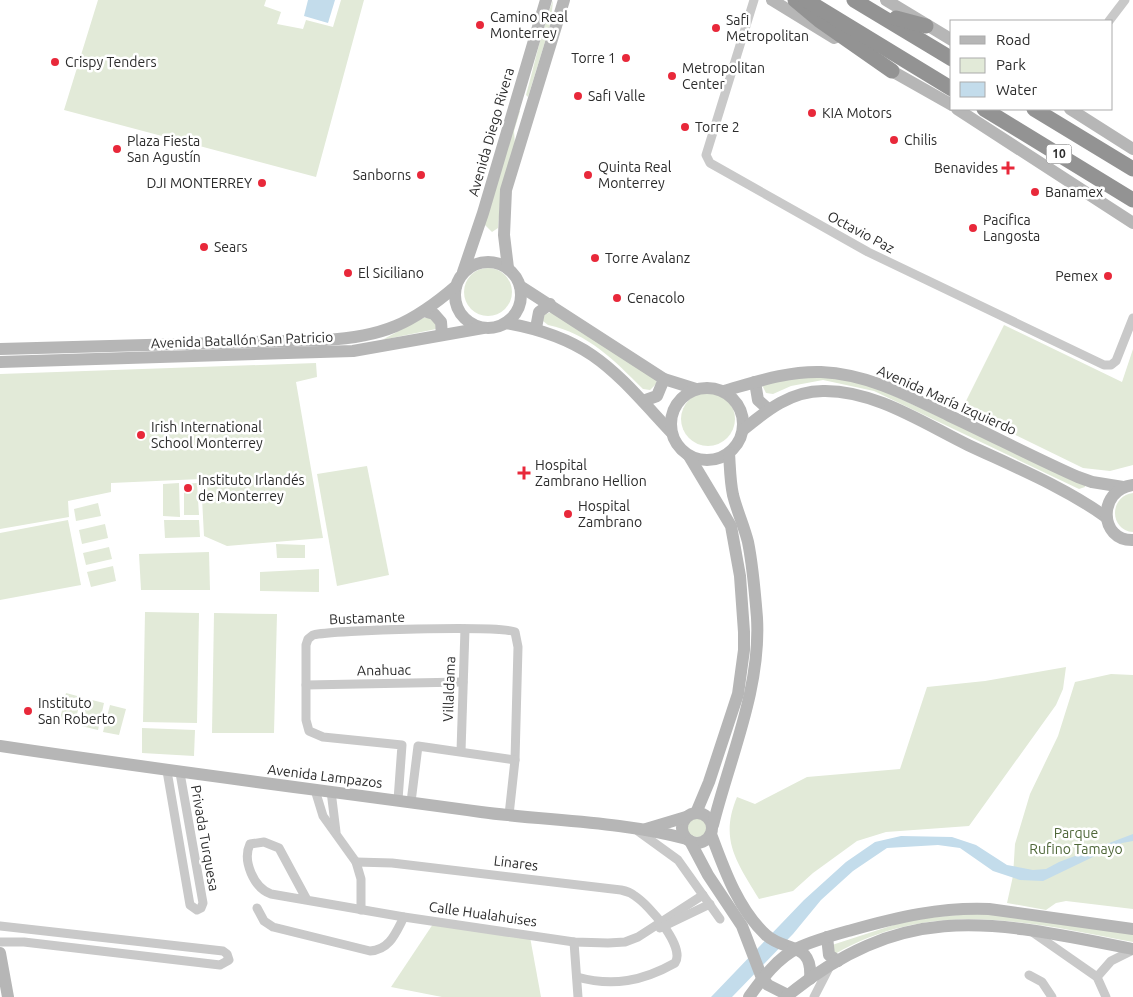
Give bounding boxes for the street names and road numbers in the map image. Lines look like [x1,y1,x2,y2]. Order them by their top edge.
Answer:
street label: Avenida Diego Rivera [465,66,517,198]
road number: 10 [1046,144,1072,164]
street label: Octavio Paz [825,208,897,256]
street label: Avenida Batallón San Patricio [151,329,333,351]
street label: Avenida María Izquierdo [875,362,1019,438]
street label: Bustamante [329,609,405,627]
street label: Villaldama [440,656,458,722]
street label: Anahuac [357,662,412,678]
street label: Avenida Lampazos [267,761,383,791]
street label: Privada Turquesa [188,784,222,892]
street label: Linares [493,852,539,874]
street label: Calle Hualahuises [428,898,538,930]

